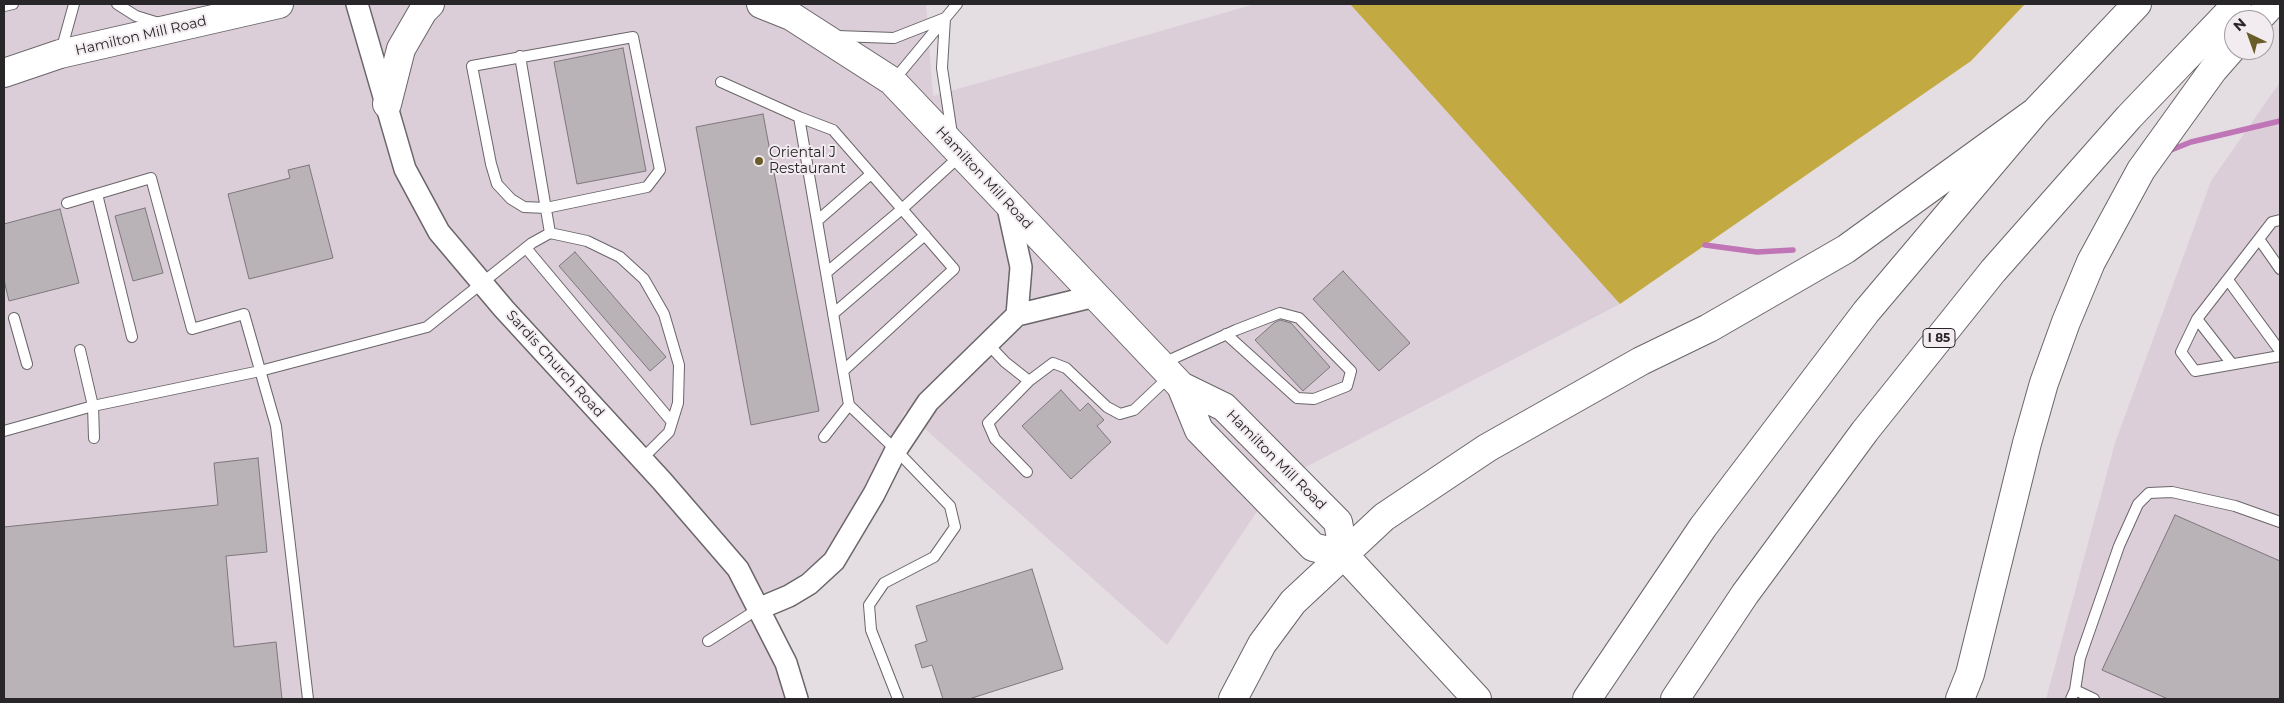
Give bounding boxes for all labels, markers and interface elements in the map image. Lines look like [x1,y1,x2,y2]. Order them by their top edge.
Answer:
north arrow [2224,10,2274,60]
street label: Hamilton Mill Road [74,13,208,59]
text: N [2229,14,2250,35]
street label: Hamilton Mill Road [932,123,1036,233]
place label: Oriental J Restaurant [769,145,846,178]
marker: Oriental J Restaurant [753,155,765,167]
street label: Sardis Church Road [503,307,607,421]
road number: I 85 [1923,328,1955,348]
street label: Hamilton Mill Road [1223,407,1329,513]

